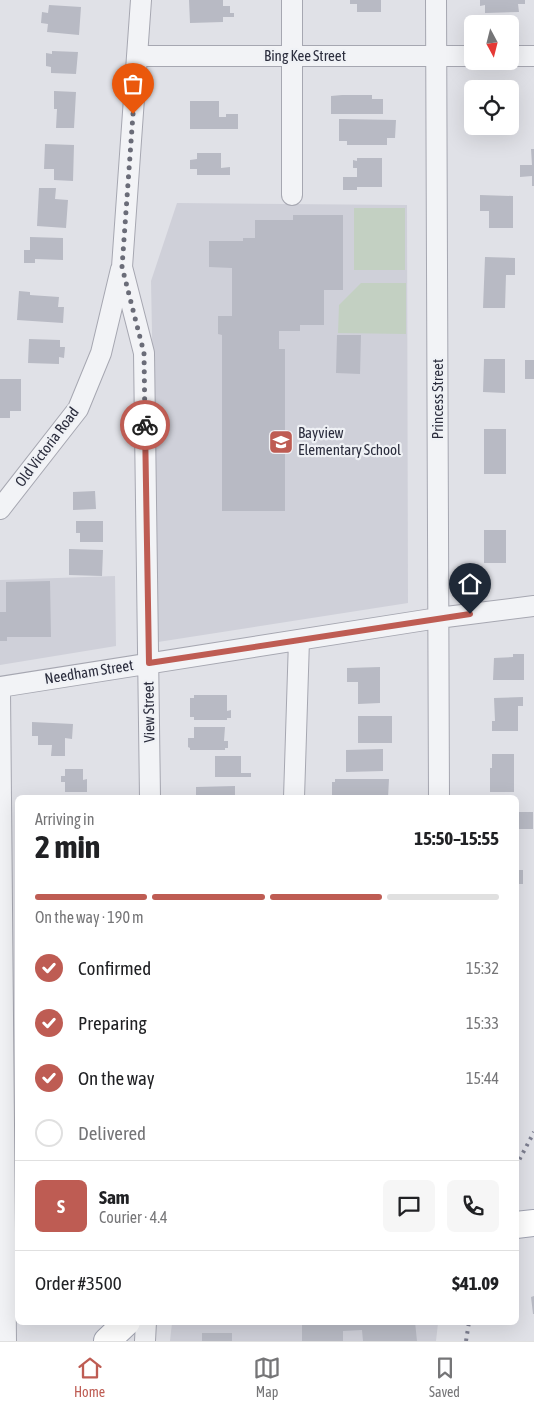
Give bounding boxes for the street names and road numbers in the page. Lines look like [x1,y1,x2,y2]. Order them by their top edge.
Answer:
street label: Bing Kee Street [264,47,346,64]
street label: Princess Street [429,359,446,439]
street label: Old Victoria Road [11,404,82,490]
street label: Needham Street [43,656,134,687]
street label: View Street [139,681,158,743]

